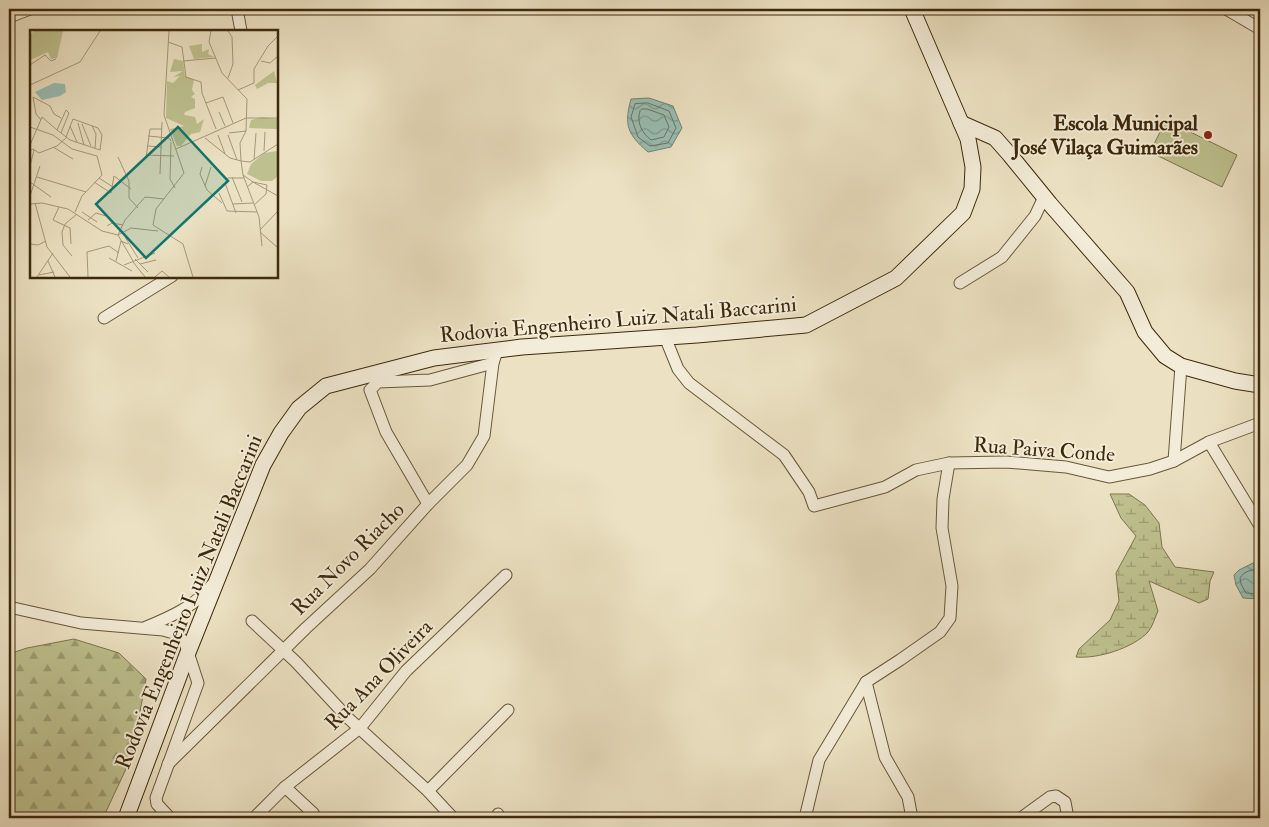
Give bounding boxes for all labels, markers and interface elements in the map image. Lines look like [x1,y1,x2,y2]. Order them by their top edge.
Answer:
inset map [30,30,278,278]
place label: Escola Municipal José Vilaça Guimarães [1011,110,1199,161]
marker: Escola Municipal José Vilaça Guimarães [1202,129,1214,141]
street label: Rodovia Engenheiro Luiz Natali Baccarini [438,291,798,349]
street label: Rodovia Engenheiro Luiz Natali Baccarini [109,431,269,773]
street label: Rua Paiva Conde [972,432,1116,468]
street label: Rua Novo Riacho [286,497,410,621]
street label: Rua Ana Oliveira [319,614,439,736]

